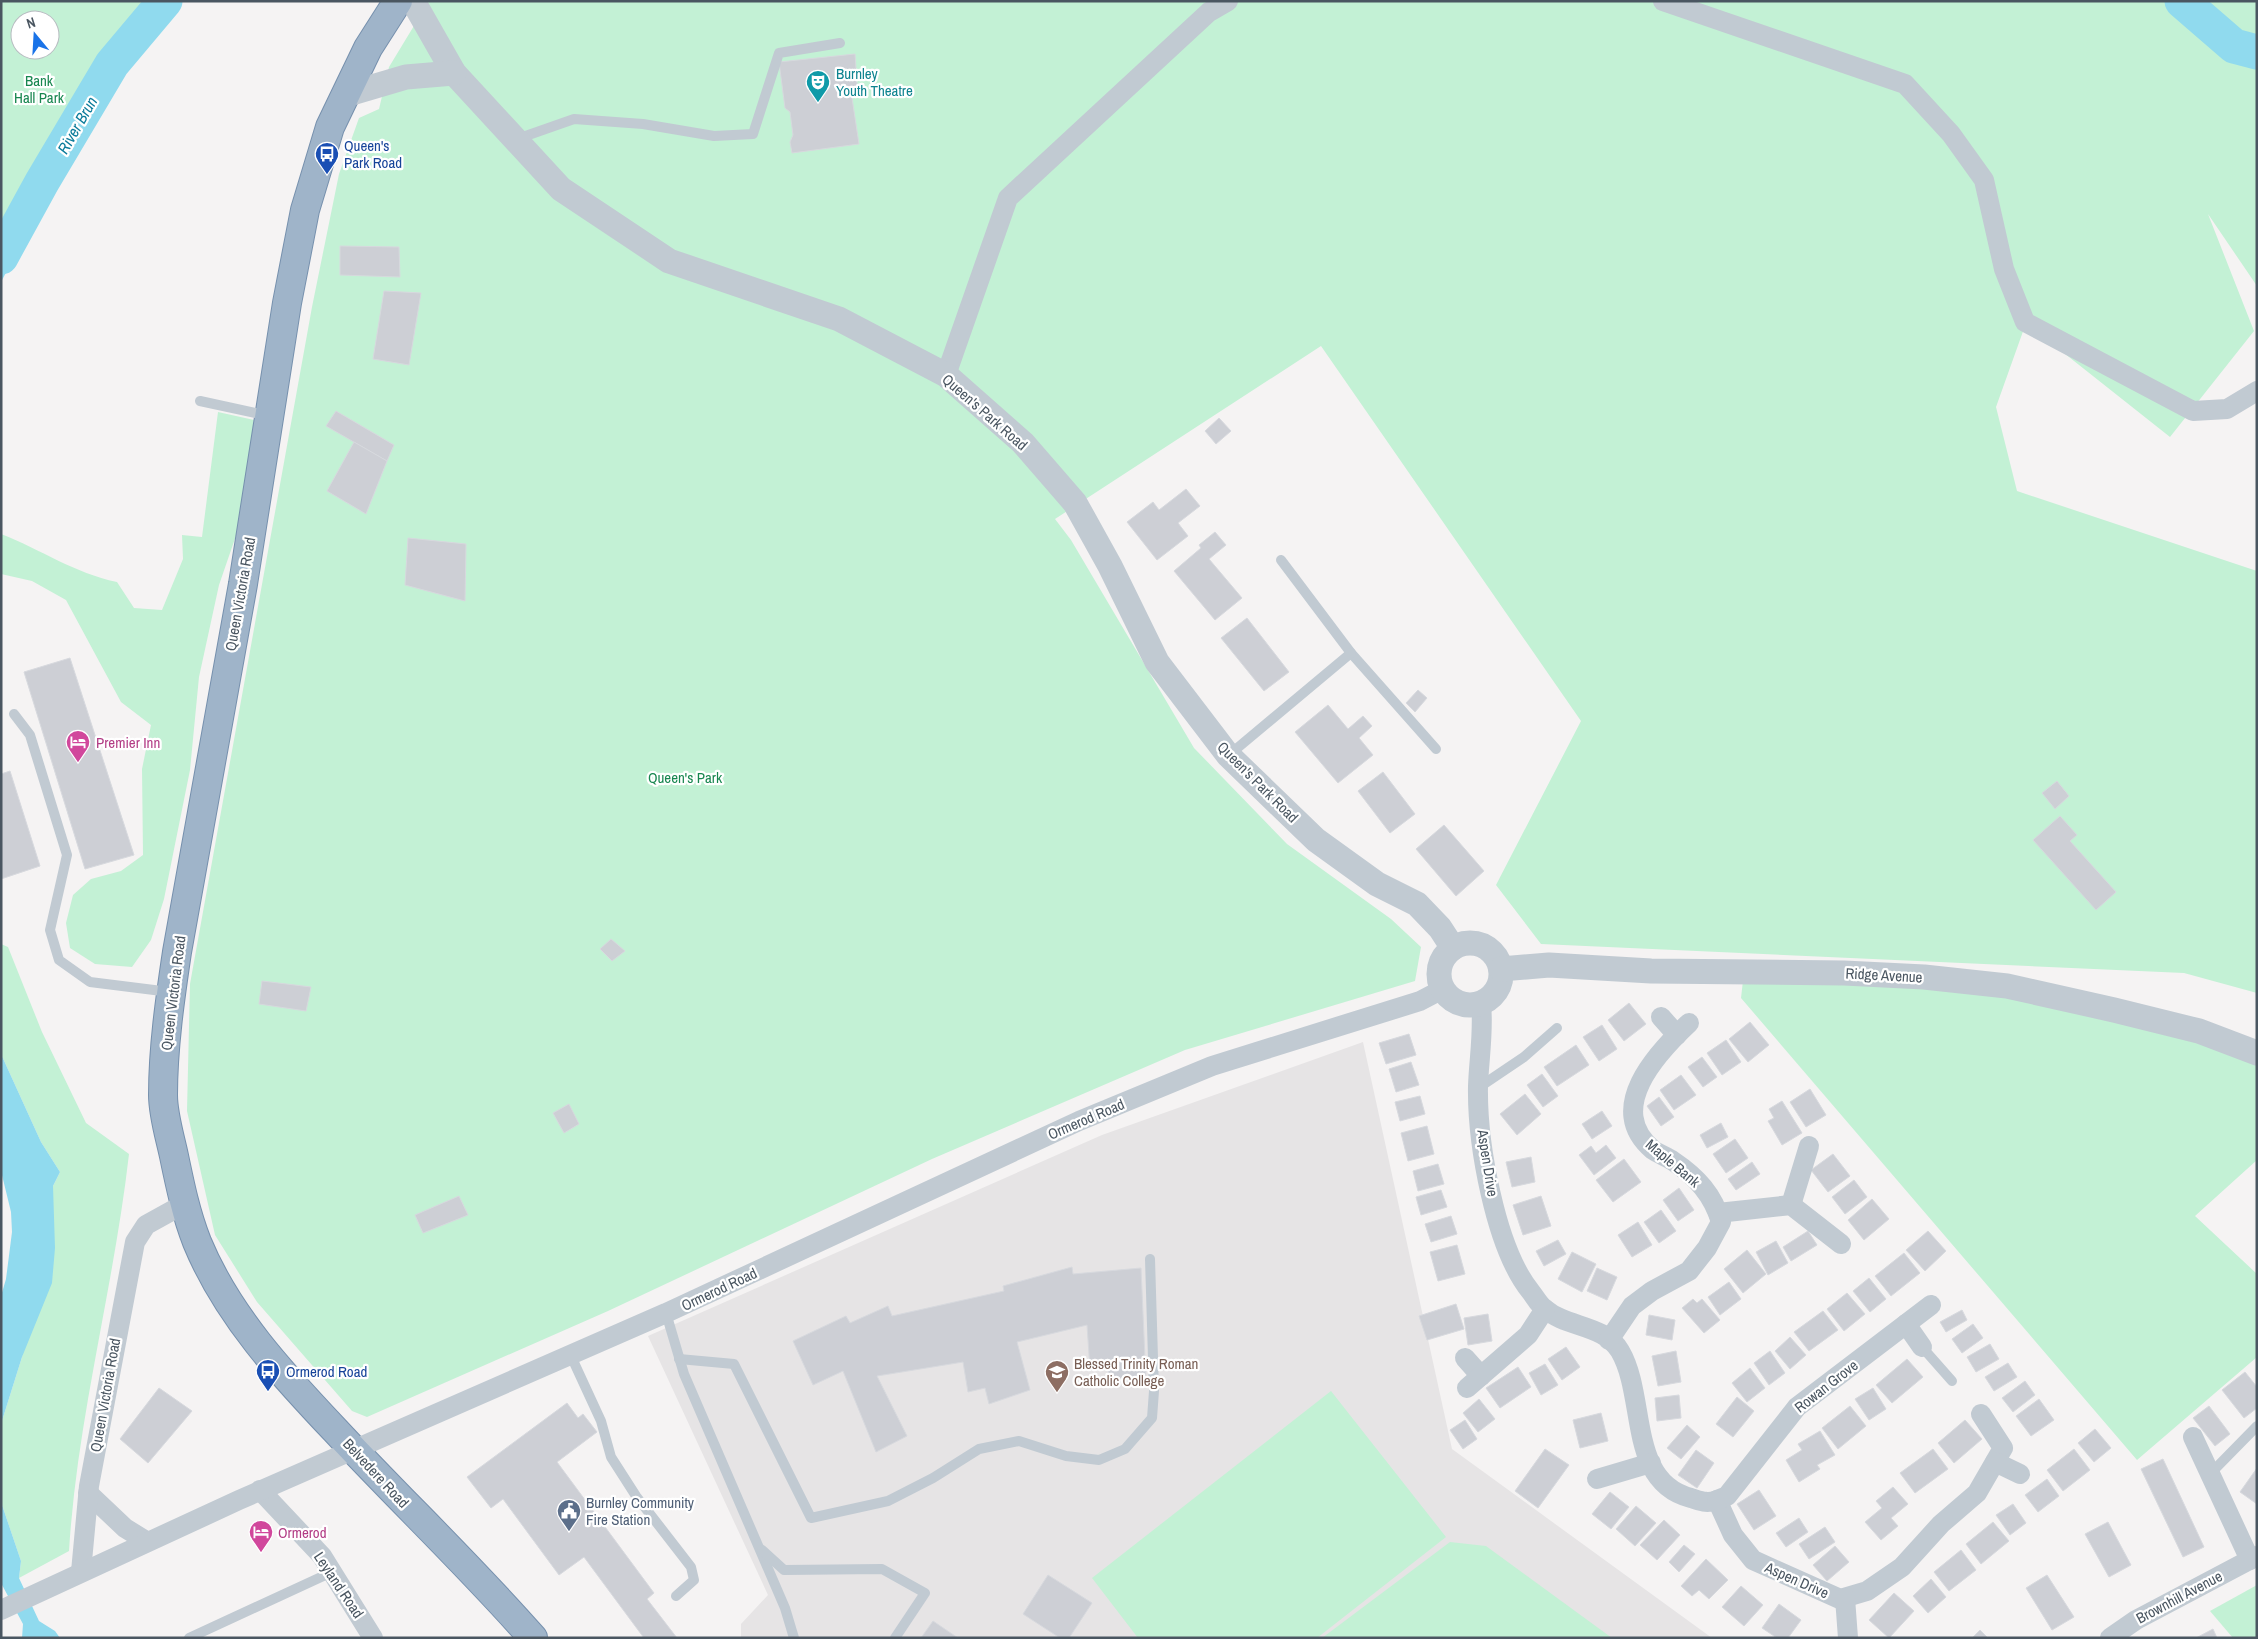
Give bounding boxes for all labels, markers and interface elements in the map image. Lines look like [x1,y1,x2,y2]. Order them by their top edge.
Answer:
north arrow [10,10,60,60]
text: N [24,13,38,32]
place label: Burnley Youth Theatre [836,63,913,101]
theatre icon: Burnley Youth Theatre [805,69,831,103]
park label: Bank Hall Park [14,70,65,108]
water label: River Brun [52,92,102,158]
place label: Queen's Park Road [344,135,402,173]
bus stop icon: Queen's Park Road [314,141,340,175]
street label: Queen's Park Road [938,369,1032,455]
street label: Queen Victoria Road [220,535,260,653]
hotel icon: Premier Inn [65,729,91,763]
place label: Premier Inn [96,732,160,753]
street label: Queen's Park Road [1213,737,1303,827]
park label: Queen's Park [648,767,723,788]
street label: Queen Victoria Road [156,934,190,1052]
street label: Ridge Avenue [1845,962,1923,988]
street label: Ormerod Road [1044,1093,1128,1145]
street label: Aspen Drive [1472,1127,1504,1198]
street label: Maple Bank [1641,1134,1705,1192]
street label: Ormerod Road [678,1262,760,1316]
street label: Queen Victoria Road [85,1336,125,1454]
place label: Blessed Trinity Roman Catholic College [1074,1353,1198,1391]
street label: Rowan Grove [1790,1354,1862,1417]
bus stop icon: Ormerod Road [255,1358,281,1392]
school or university icon: Blessed Trinity Roman Catholic College [1044,1359,1070,1393]
place label: Ormerod Road [286,1361,367,1382]
street label: Belvedere Road [338,1434,414,1512]
place label: Burnley Community Fire Station [586,1492,695,1530]
public building icon: Burnley Community Fire Station [556,1498,582,1532]
hotel icon: Ormerod [248,1519,274,1553]
place label: Ormerod [278,1522,327,1543]
street label: Leyland Road [309,1548,369,1622]
street label: Aspen Drive [1761,1556,1832,1603]
street label: Brownhill Avenue [2132,1565,2226,1629]

